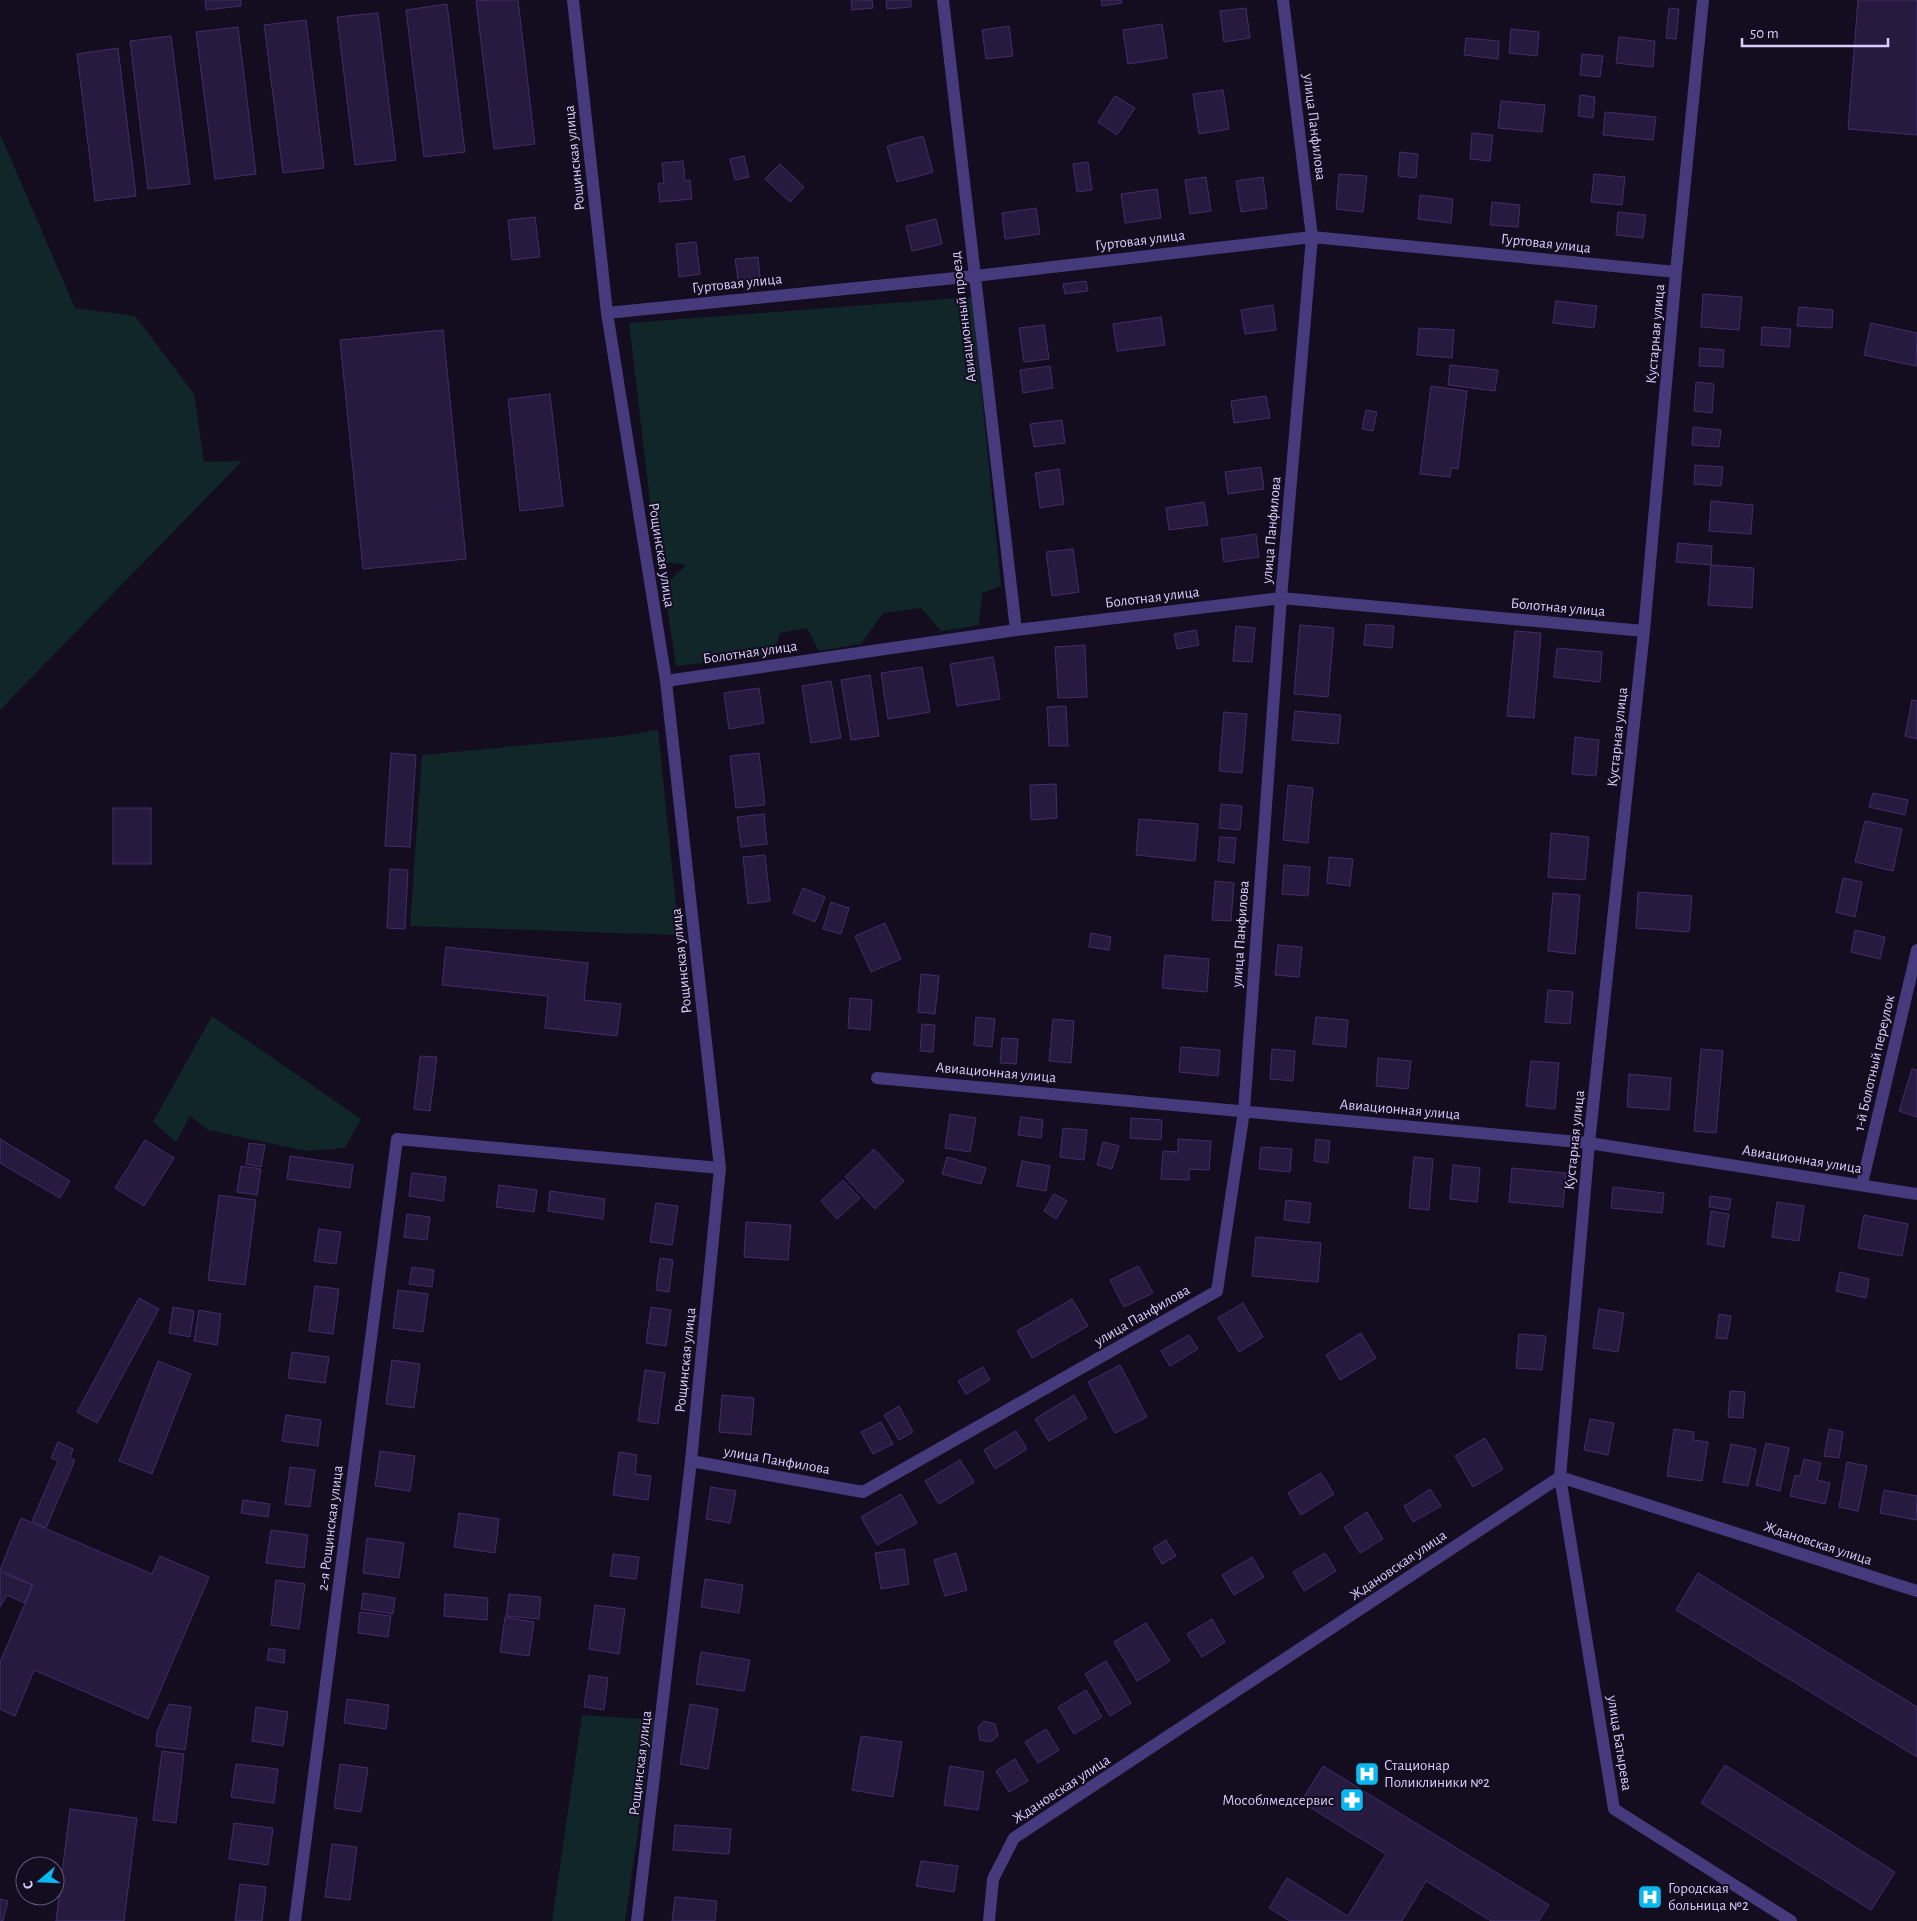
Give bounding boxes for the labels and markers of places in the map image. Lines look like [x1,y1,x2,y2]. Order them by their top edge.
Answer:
place label: Стационар Поликлиники №2 [1384,1758,1490,1790]
hospital icon: Стационар Поликлиники №2 [1354,1761,1380,1787]
pharmacy icon: Мособлмедсервис [1339,1787,1365,1813]
place label: Мособлмедсервис [1222,1793,1334,1808]
place label: Городская больница №2 [1668,1881,1749,1913]
hospital icon: Городская больница №2 [1637,1884,1663,1910]

